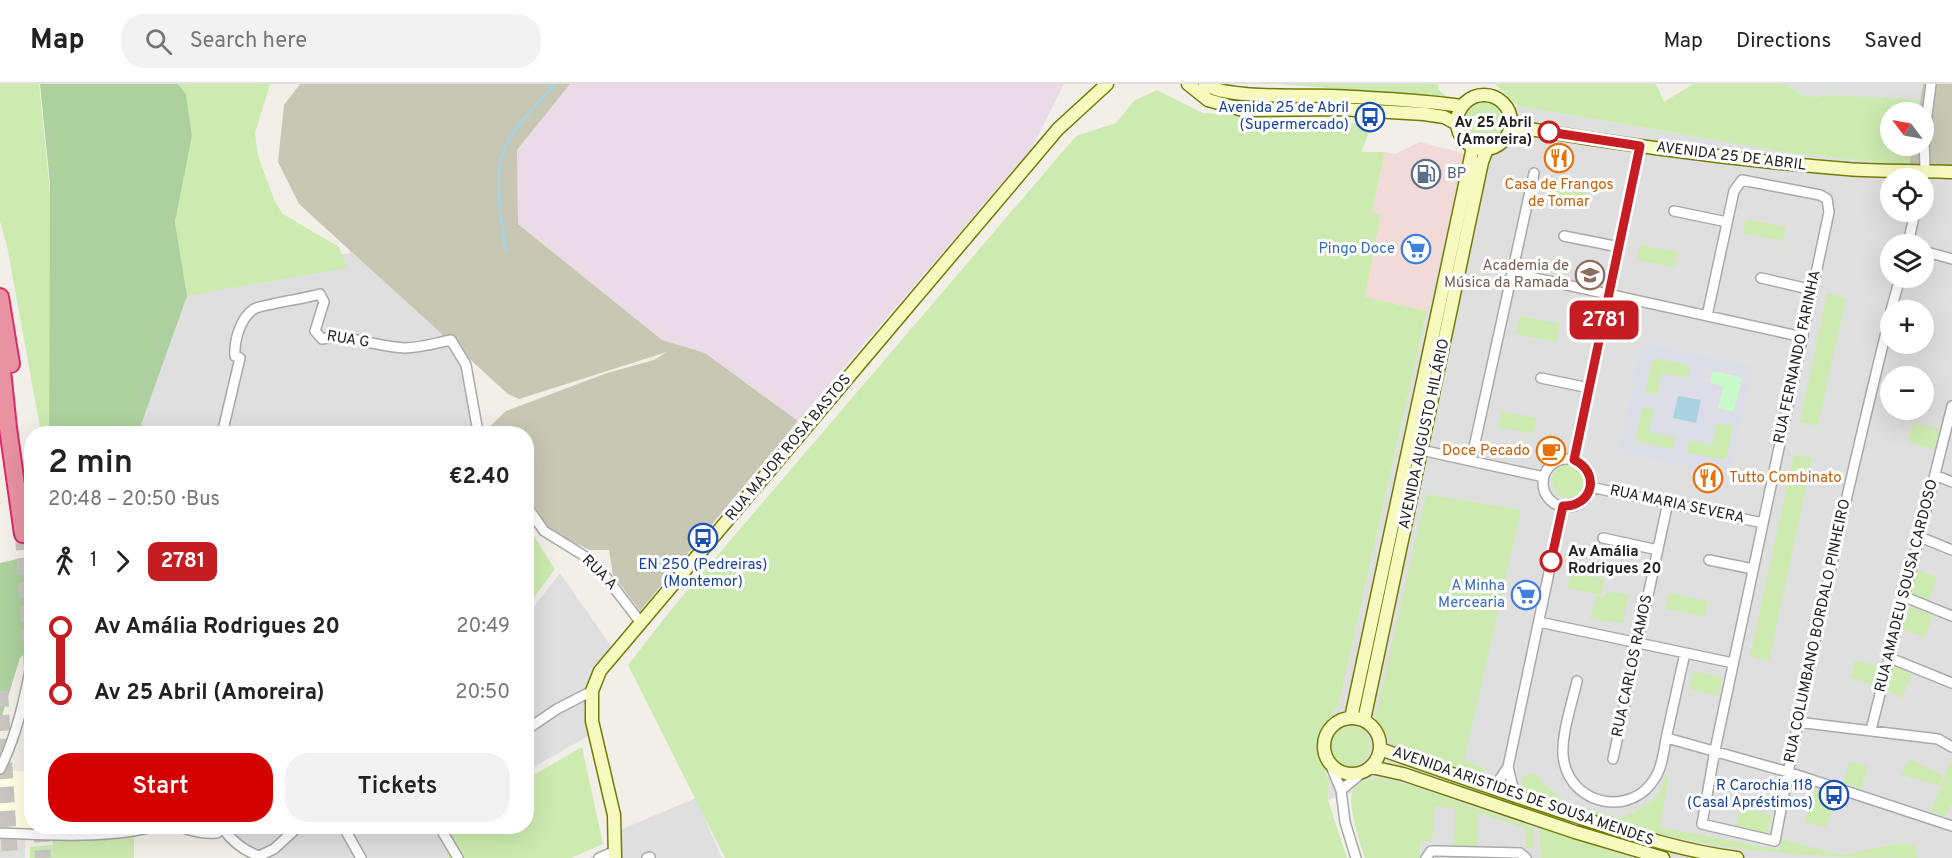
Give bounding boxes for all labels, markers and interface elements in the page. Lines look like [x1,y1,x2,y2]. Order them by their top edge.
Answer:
search box [121,14,541,68]
text: Map [30,23,85,59]
icon: search [142,25,175,58]
text: Search here [190,28,307,55]
text: Map [1663,28,1703,55]
text: Directions [1736,28,1831,55]
text: Saved [1864,28,1922,55]
place label: Avenida 25 de Abril (Supermercado) [1218,99,1349,135]
bus stop icon: Avenida 25 de Abril (Supermercado) [1354,101,1386,133]
north arrow [1880,102,1934,156]
map controls [1880,102,1934,420]
place label: Av 25 Abril (Amoreira) [1454,114,1532,150]
marker: Av 25 Abril (Amoreira) [1538,121,1560,143]
street label: AVENIDA 25 DE ABRIL [1655,138,1807,176]
restaurant icon: Casa de Frangos de Tomar [1543,142,1575,174]
fuel station icon: BP [1410,158,1442,190]
place label: BP [1447,165,1466,184]
button: locate [1880,168,1934,222]
place label: Casa de Frangos de Tomar [1504,176,1614,212]
supermarket icon: Pingo Doce [1400,233,1432,265]
button: layers [1880,234,1934,288]
place label: Pingo Doce [1318,240,1395,259]
place label: Academia de Música da Ramada [1444,257,1569,293]
school or university icon: Academia de Música da Ramada [1574,259,1606,291]
street label: RUA FERNANDO FARINHA [1770,269,1826,445]
line badge: 2781 [1562,300,1646,340]
button: + [1880,300,1934,354]
text: 2781 [1582,307,1626,334]
street label: RUA G [325,327,371,353]
street label: AVENIDA AUGUSTO HILÁRIO [1395,337,1454,531]
button: − [1880,366,1934,420]
street label: RUA MAJOR ROSA BASTOS [722,371,856,525]
cafe icon: Doce Pecado [1535,435,1567,467]
place label: Doce Pecado [1442,442,1530,461]
text: 2 min [48,443,133,485]
restaurant icon: Tutto Combinato [1692,462,1724,494]
text: €2.40 [449,464,510,491]
place label: Tutto Combinato [1729,469,1842,488]
street label: RUA AMADEU SOUSA CARDOSO [1871,477,1943,695]
street label: RUA MARIA SEVERA [1608,481,1746,529]
text: 20:48 – 20:50 · Bus [48,487,220,513]
street label: RUA COLUMBANO BORDALO PINHEIRO [1781,497,1855,765]
bus stop icon: EN 250 (Pedreiras) (Montemor) [687,522,719,554]
place label: Av Amália Rodrigues 20 [1568,543,1661,579]
icon: walk [48,545,81,578]
icon: forward [106,545,139,578]
text: 1 [90,548,97,574]
text: 2781 [160,548,205,575]
marker: Av Amália Rodrigues 20 [1540,550,1562,572]
street label: RUA A [577,551,621,595]
place label: EN 250 (Pedreiras) (Montemor) [638,556,768,592]
place label: A Minha Mercearia [1438,577,1505,613]
supermarket icon: A Minha Mercearia [1510,579,1542,611]
street label: RUA CARLOS RAMOS [1609,593,1657,739]
text: Av Amália Rodrigues 20 [94,614,340,641]
text: 20:49 [456,614,510,640]
text: Av 25 Abril (Amoreira) [94,680,324,707]
text: 20:50 [455,680,510,706]
street label: AVENIDA ARISTIDES DE SOUSA MENDES [1390,743,1656,851]
button: Start [48,753,273,822]
button: Tickets [285,753,510,822]
place label: R Carochia 118 (Casal Apréstimos) [1687,777,1813,813]
bus stop icon: R Carochia 118 (Casal Apréstimos) [1818,779,1850,811]

